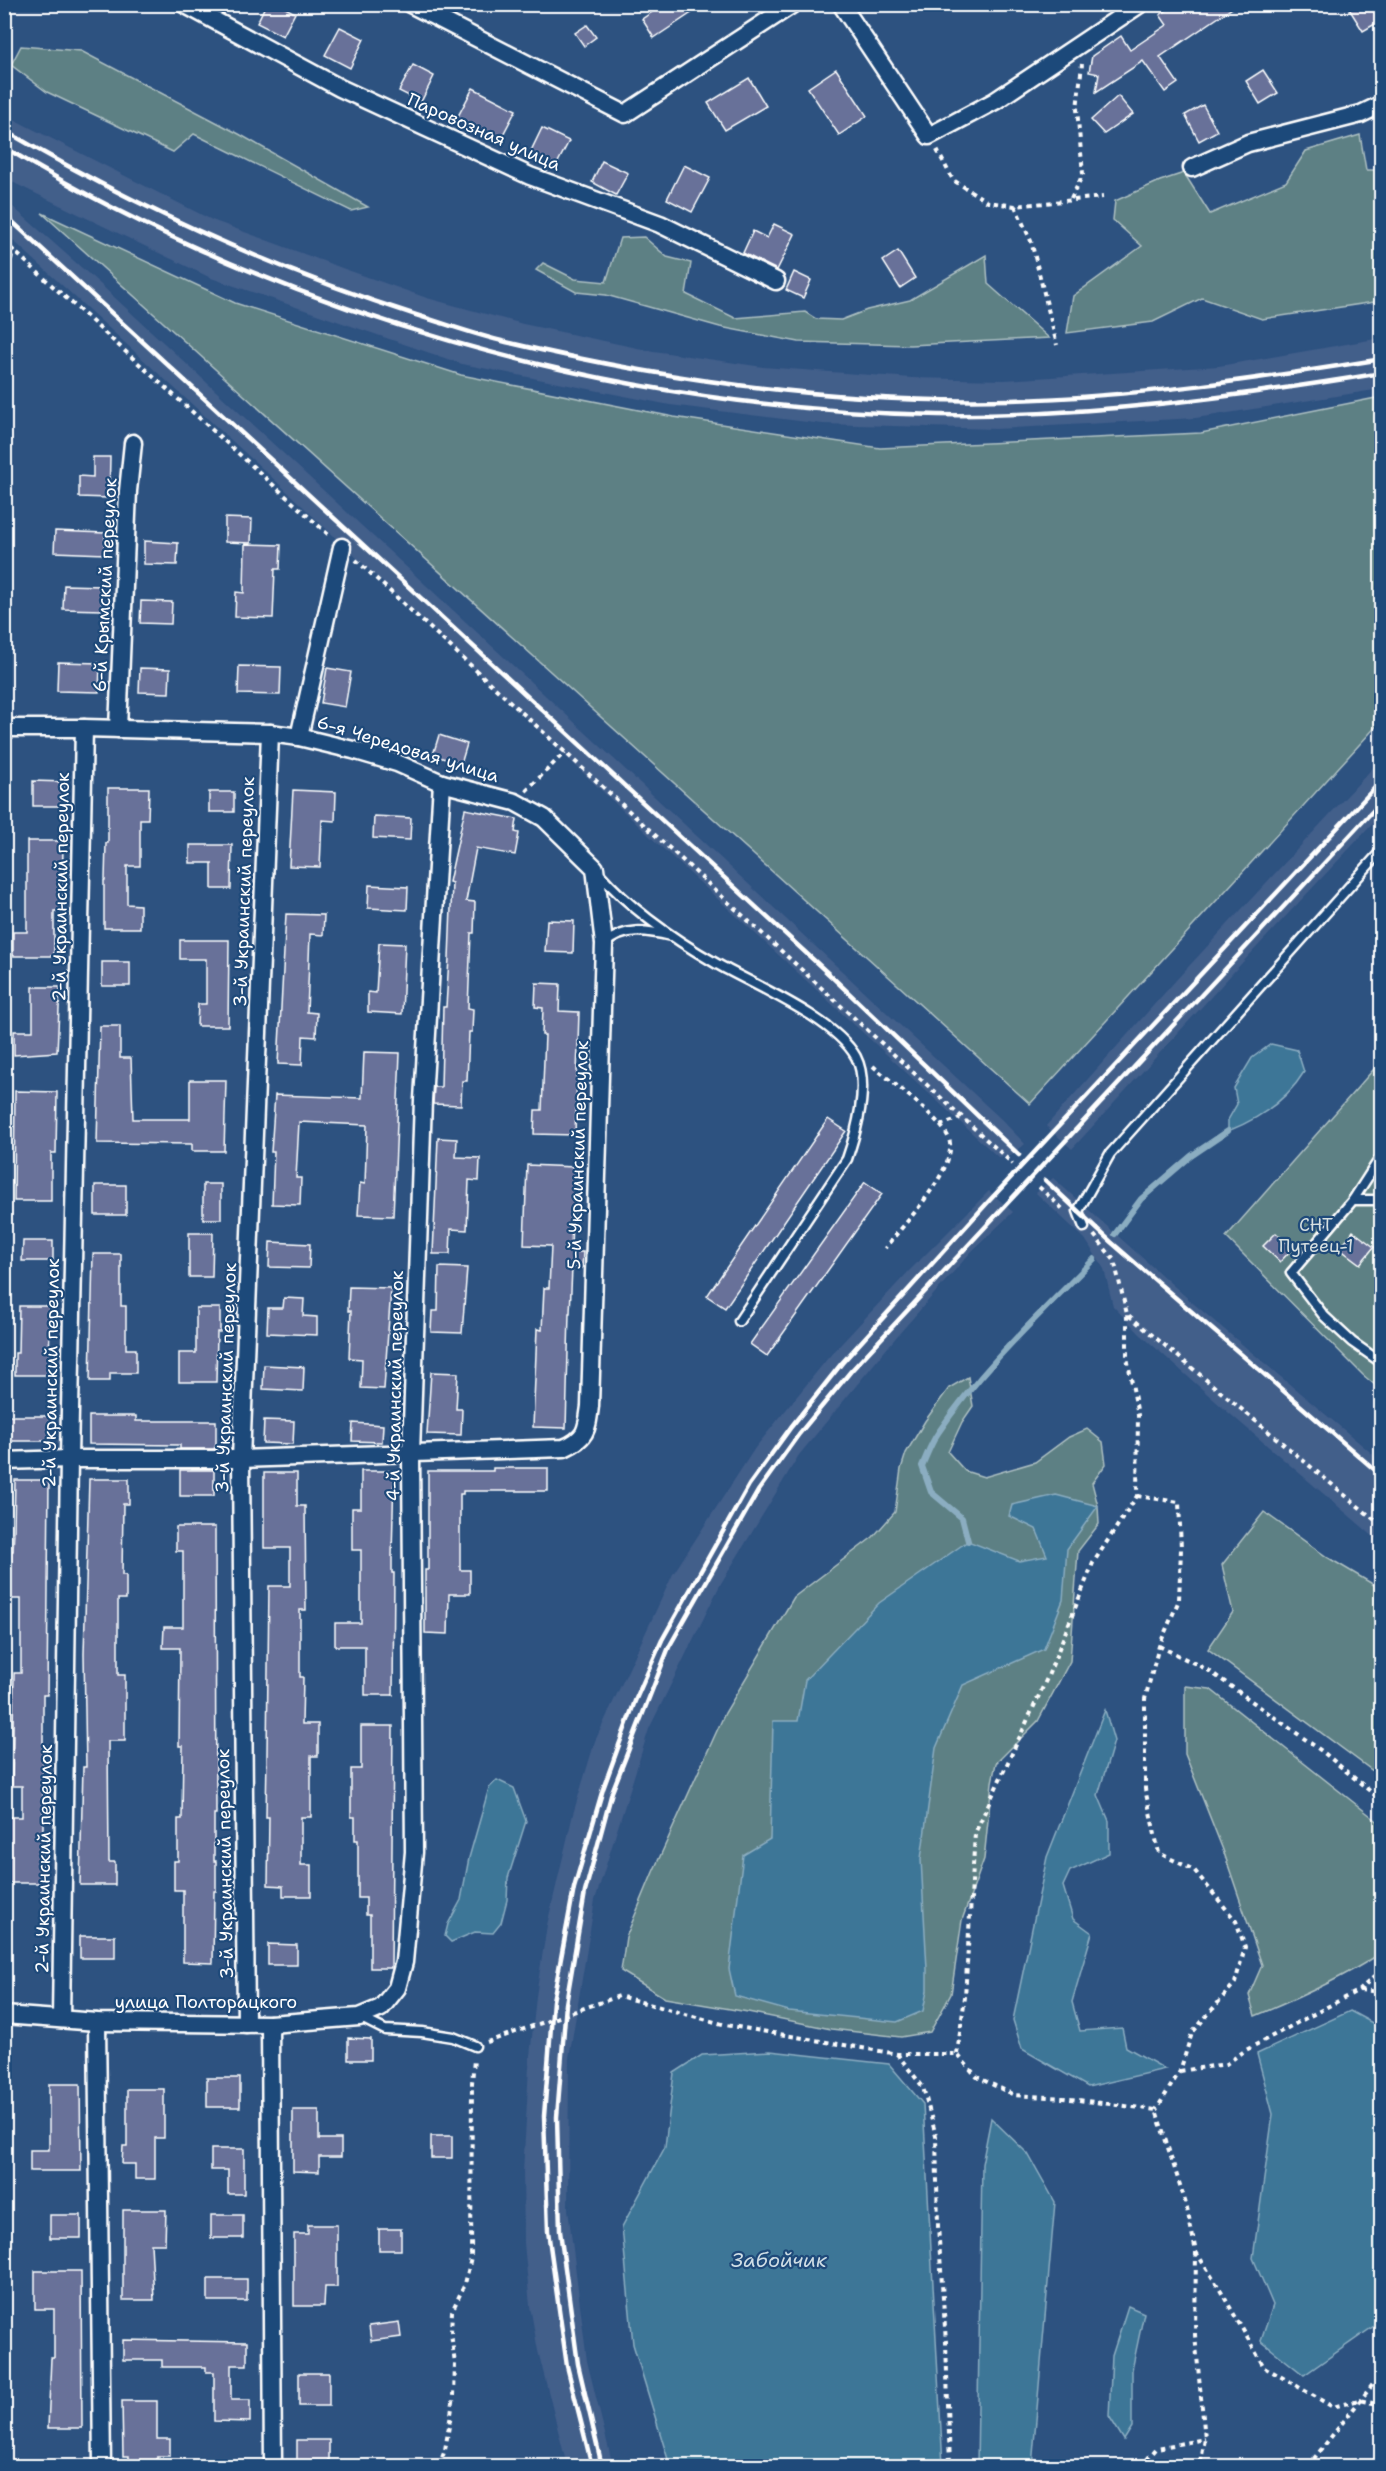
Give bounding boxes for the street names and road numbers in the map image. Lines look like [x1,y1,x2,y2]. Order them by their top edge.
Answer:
street label: Паровозная улица [404,87,564,177]
street label: 6-й Крымский переулок [87,477,123,693]
street label: 6-я Чередовая улица [314,710,502,788]
street label: 2-й Украинский переулок [47,772,75,1002]
street label: 3-й Украинский переулок [228,776,260,1008]
street label: 5-й Украинский переулок [562,1040,594,1270]
street label: 2-й Украинский переулок [37,1258,65,1488]
street label: 3-й Украинский переулок [210,1262,242,1494]
street label: 4-й Украинский переулок [381,1270,409,1502]
street label: 2-й Украинский переулок [30,1744,58,1974]
street label: 3-й Украинский переулок [211,1748,239,1979]
street label: улица Полторацкого [115,1990,297,2014]

